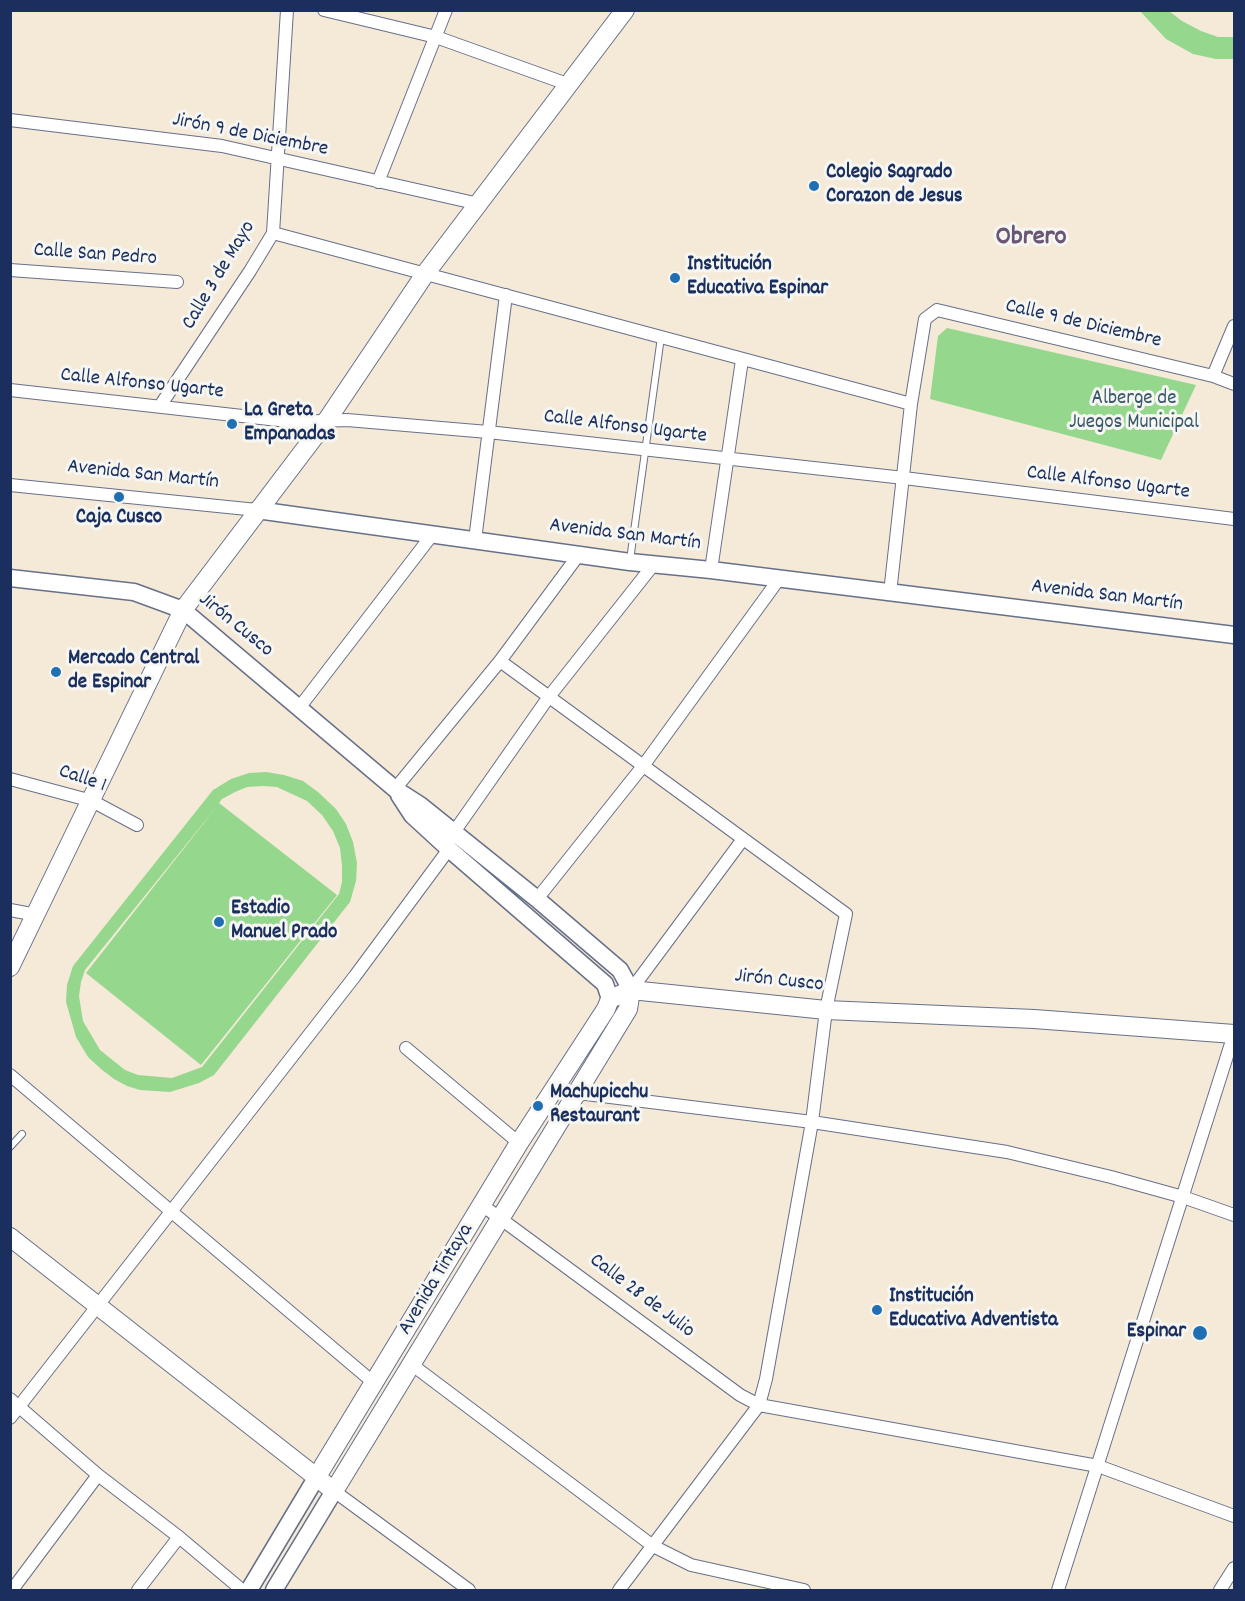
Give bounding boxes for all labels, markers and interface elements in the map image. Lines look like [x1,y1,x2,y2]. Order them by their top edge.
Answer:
street label: Jirón 9 de Diciembre [170,109,330,163]
place label: Colegio Sagrado Corazon de Jesus [826,161,963,211]
marker: Colegio Sagrado Corazon de Jesus [807,179,821,193]
street label: Calle 3 de Mayo [178,217,262,335]
district label: Obrero [995,223,1067,255]
street label: Calle San Pedro [32,239,158,273]
place label: Institución Educativa Espinar [687,253,828,303]
marker: Institución Educativa Espinar [668,271,682,285]
street label: Calle 9 de Diciembre [1003,295,1163,355]
street label: Calle Alfonso Ugarte [59,364,225,406]
park label: Alberge de Juegos Municipal [1069,387,1199,437]
place label: La Greta Empanadas [244,399,336,449]
street label: Calle Alfonso Ugarte [542,405,708,451]
marker: La Greta Empanadas [225,417,239,431]
street label: Avenida San Martín [66,456,220,496]
street label: Calle Alfonso Ugarte [1025,461,1191,507]
marker: Caja Cusco [112,490,126,504]
place label: Caja Cusco [76,506,162,532]
street label: Avenida San Martín [548,514,702,558]
street label: Avenida San Martín [1030,575,1184,619]
street label: Jirón Cusco [192,588,278,664]
place label: Mercado Central de Espinar [68,647,199,697]
marker: Mercado Central de Espinar [49,665,63,679]
street label: Calle 1 [55,760,109,800]
place label: Estadio Manuel Prado [231,897,337,947]
marker: Estadio Manuel Prado [212,915,226,929]
street label: Jirón Cusco [733,965,825,999]
place label: Machupicchu Restaurant [550,1081,648,1131]
marker: Machupicchu Restaurant [531,1099,545,1113]
street label: Avenida Tintaya [394,1220,480,1340]
street label: Calle 28 de Julio [583,1249,699,1345]
place label: Institución Educativa Adventista [889,1285,1058,1335]
marker: Institución Educativa Adventista [870,1303,884,1317]
place label: Espinar [1127,1320,1186,1346]
marker: Espinar [1191,1324,1209,1342]

